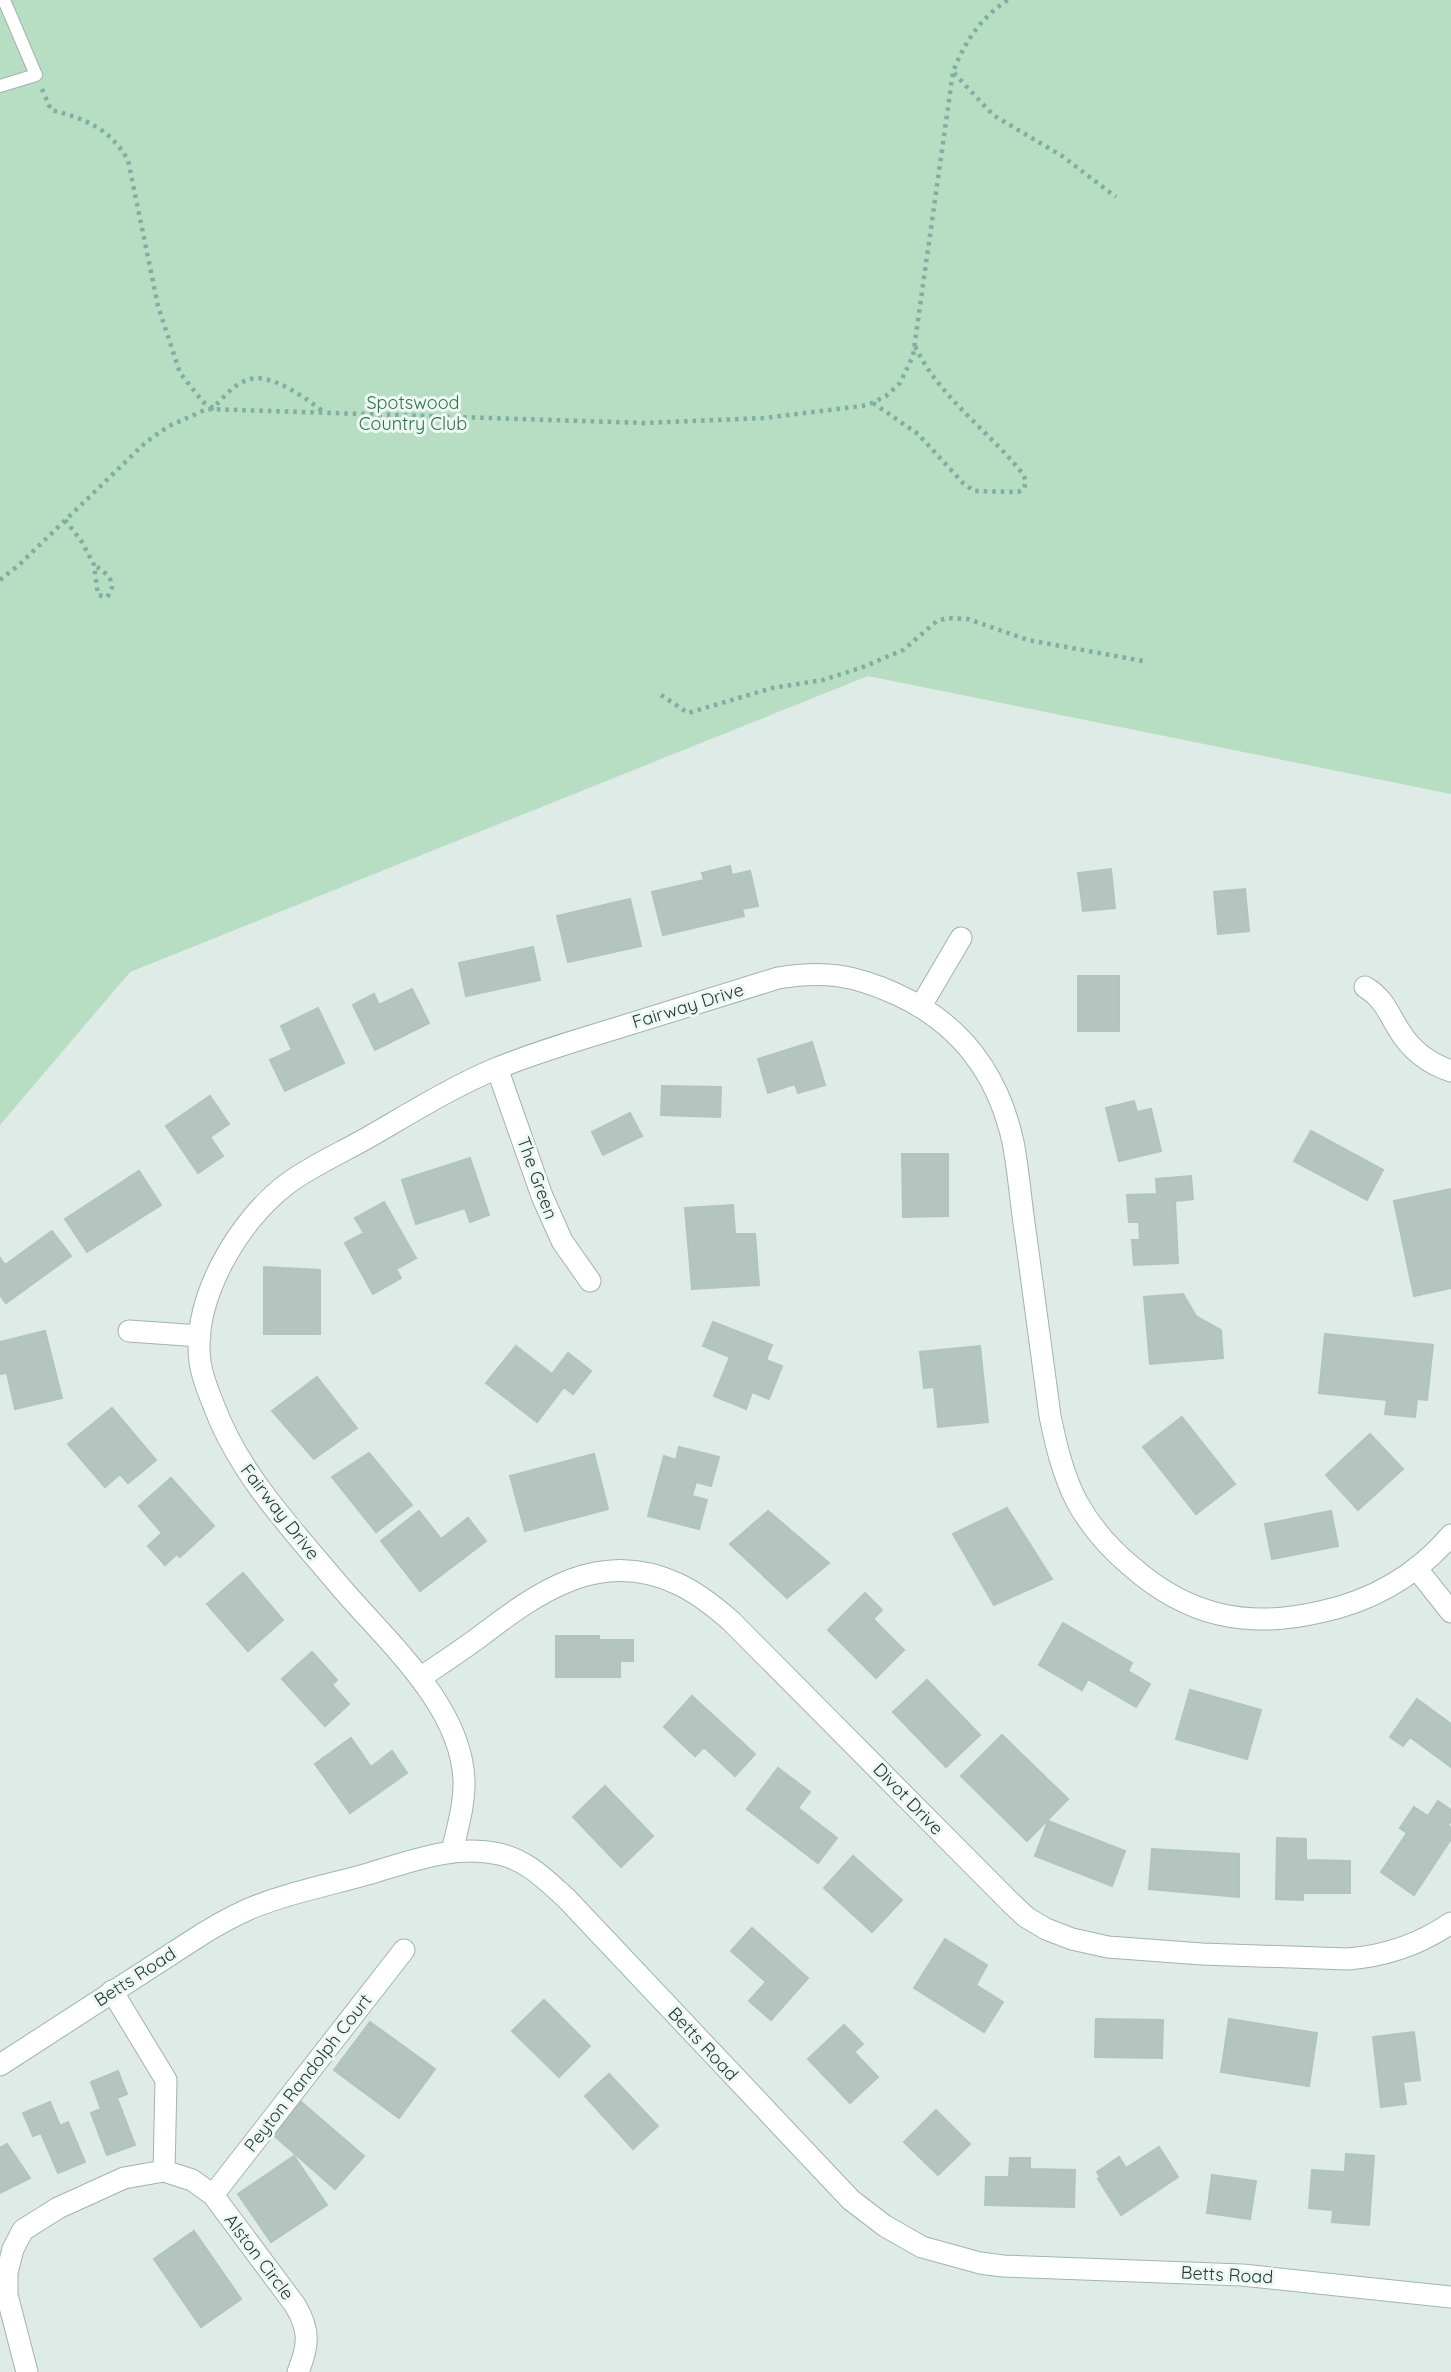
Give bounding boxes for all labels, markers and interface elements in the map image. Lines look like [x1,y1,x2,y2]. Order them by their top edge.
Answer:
park label: Spotswood Country Club [359,391,467,435]
street label: Fairway Drive [629,978,746,1033]
street label: The Green [512,1134,563,1222]
street label: Fairway Drive [236,1459,325,1564]
street label: Divot Drive [868,1758,948,1840]
street label: Betts Road [90,1942,180,2011]
street label: Peyton Randolph Court [239,1989,377,2156]
street label: Betts Road [663,2002,743,2085]
street label: Alston Circle [220,2209,299,2304]
street label: Betts Road [1180,2261,1274,2288]

